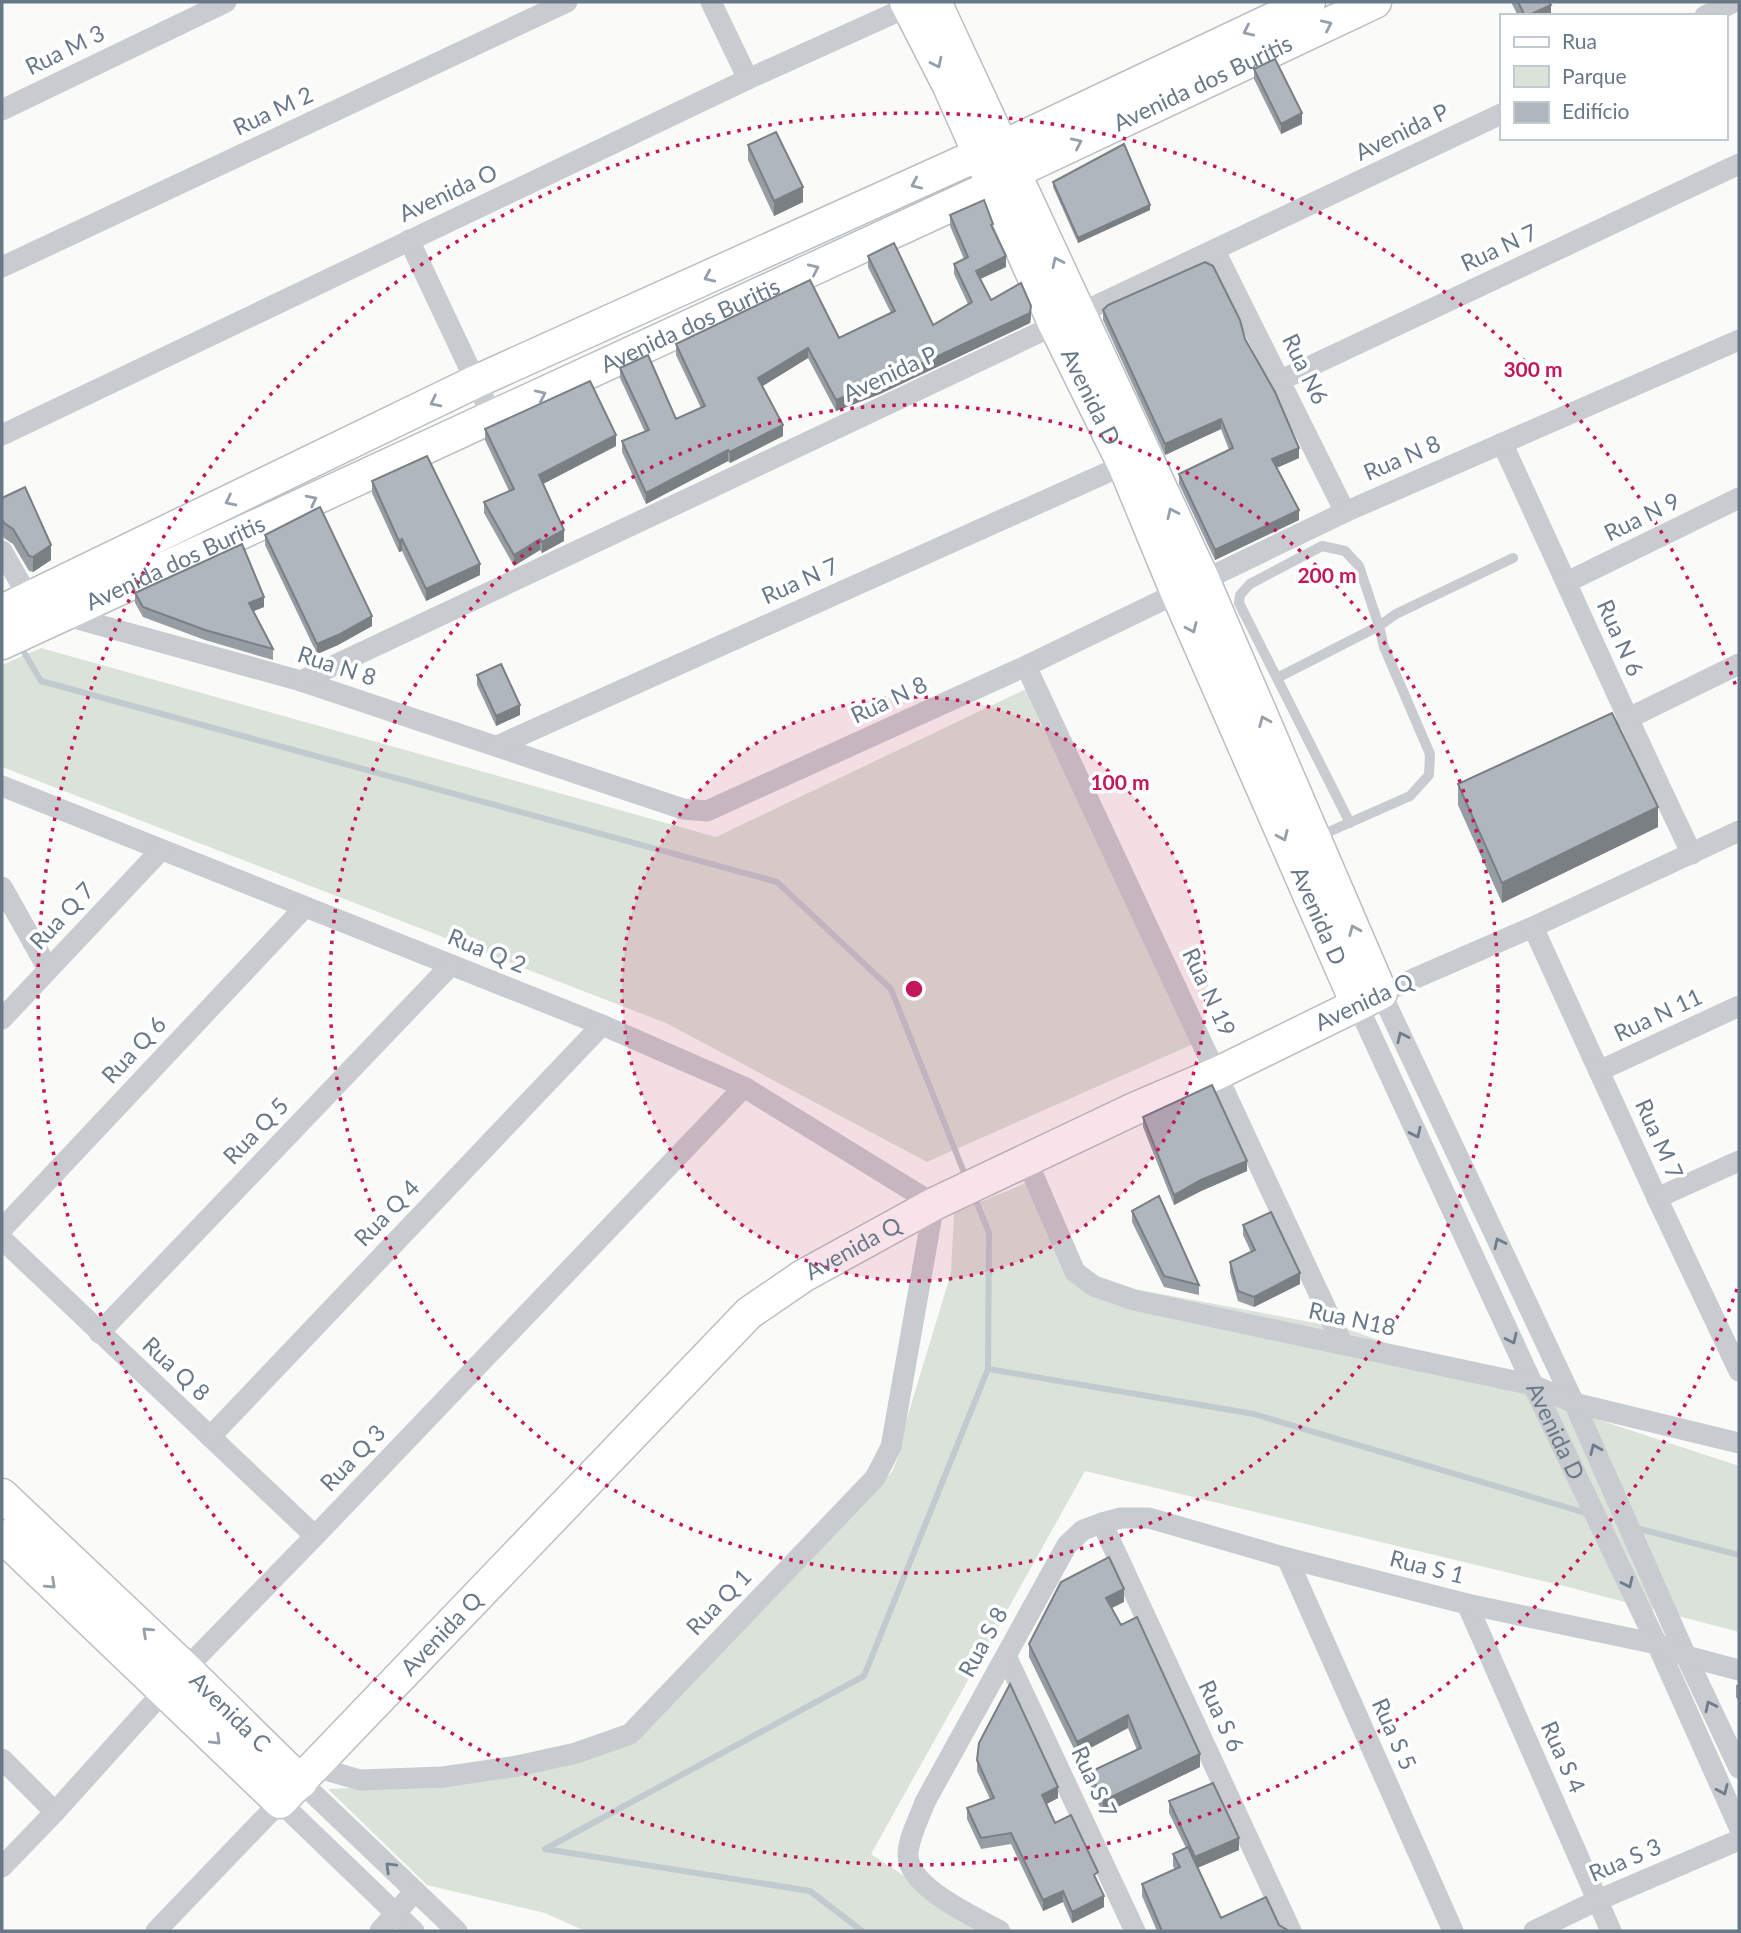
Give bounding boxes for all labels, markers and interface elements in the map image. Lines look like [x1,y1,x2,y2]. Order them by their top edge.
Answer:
legend [1500,14,1727,140]
street label: Rua M 3 [20,18,109,80]
one-way arrow [1320,19,1332,33]
one-way arrow [1243,23,1255,37]
street label: Avenida dos Buritis [1109,28,1296,137]
text: Rua [1562,28,1597,53]
one-way arrow [928,56,942,68]
text: Parque [1562,63,1627,88]
street label: Rua M 2 [228,80,317,141]
street label: Avenida P [1350,96,1453,166]
text: Edifício [1562,98,1630,123]
one-way arrow [1070,137,1082,151]
street label: Avenida O [394,157,501,227]
one-way arrow [911,176,924,190]
street label: Rua N 7 [1456,217,1541,277]
one-way arrow [1051,257,1065,269]
one-way arrow [807,263,819,277]
one-way arrow [704,269,716,283]
street label: Avenida dos Buritis [596,271,784,378]
street label: Rua N6 [1277,329,1335,408]
street label: Avenida P [838,339,941,407]
street label: Avenida D [1056,343,1127,450]
text: 300 m [1503,356,1563,381]
one-way arrow [534,390,546,404]
one-way arrow [430,393,442,407]
street label: Rua N 8 [1359,428,1444,486]
street label: Rua N 9 [1599,486,1684,546]
one-way arrow [225,493,238,507]
one-way arrow [305,495,317,509]
one-way arrow [1167,508,1181,520]
street label: Avenida dos Buritis [81,509,269,615]
street label: Rua N 7 [757,551,842,609]
text: 200 m [1297,562,1357,587]
street label: Rua N 6 [1592,595,1650,680]
one-way arrow [1184,621,1198,633]
street label: Rua N 8 [295,639,380,691]
street label: Rua N 8 [846,669,931,729]
one-way arrow [1258,716,1272,729]
text: 100 m [1090,769,1150,794]
one-way arrow [1275,829,1289,842]
street label: Avenida D [1286,862,1353,969]
street label: Rua Q 7 [23,876,99,955]
street label: Rua Q 2 [444,922,531,978]
one-way arrow [1348,925,1362,938]
street label: Rua N 19 [1177,943,1243,1040]
street label: Avenida Q [1310,966,1418,1036]
centre of rings [902,977,926,1001]
street label: Rua N 11 [1609,981,1706,1047]
street label: Rua Q 6 [95,1010,171,1089]
one-way arrow [1396,1032,1410,1044]
street label: Rua Q 5 [217,1091,294,1169]
street label: Rua M 7 [1630,1094,1690,1183]
one-way arrow [1408,1126,1422,1138]
street label: Rua Q 4 [348,1173,425,1251]
street label: Avenida Q [800,1210,906,1285]
one-way arrow [1493,1238,1507,1250]
street label: Rua N18 [1306,1295,1398,1341]
street label: Rua Q 8 [137,1330,216,1406]
one-way arrow [1504,1332,1518,1345]
street label: Avenida D [1521,1378,1591,1484]
street label: Rua Q 3 [314,1418,391,1496]
one-way arrow [1589,1444,1603,1456]
street label: Rua S 1 [1387,1543,1467,1589]
street label: Rua Q 1 [680,1562,757,1640]
one-way arrow [43,1575,56,1588]
one-way arrow [1620,1576,1634,1588]
street label: Avenida Q [394,1585,488,1681]
street label: Rua S 8 [952,1602,1013,1681]
one-way arrow [142,1627,155,1640]
street label: Avenida C [184,1666,277,1757]
street label: Rua S 6 [1193,1675,1251,1756]
street label: Rua S 5 [1367,1693,1423,1774]
one-way arrow [1704,1701,1718,1713]
street label: Rua S 4 [1536,1716,1592,1797]
one-way arrow [207,1732,220,1745]
street label: Rua S 7 [1066,1741,1124,1822]
one-way arrow [1715,1783,1729,1795]
street label: Rua S 3 [1584,1831,1665,1887]
one-way arrow [386,1863,399,1876]

